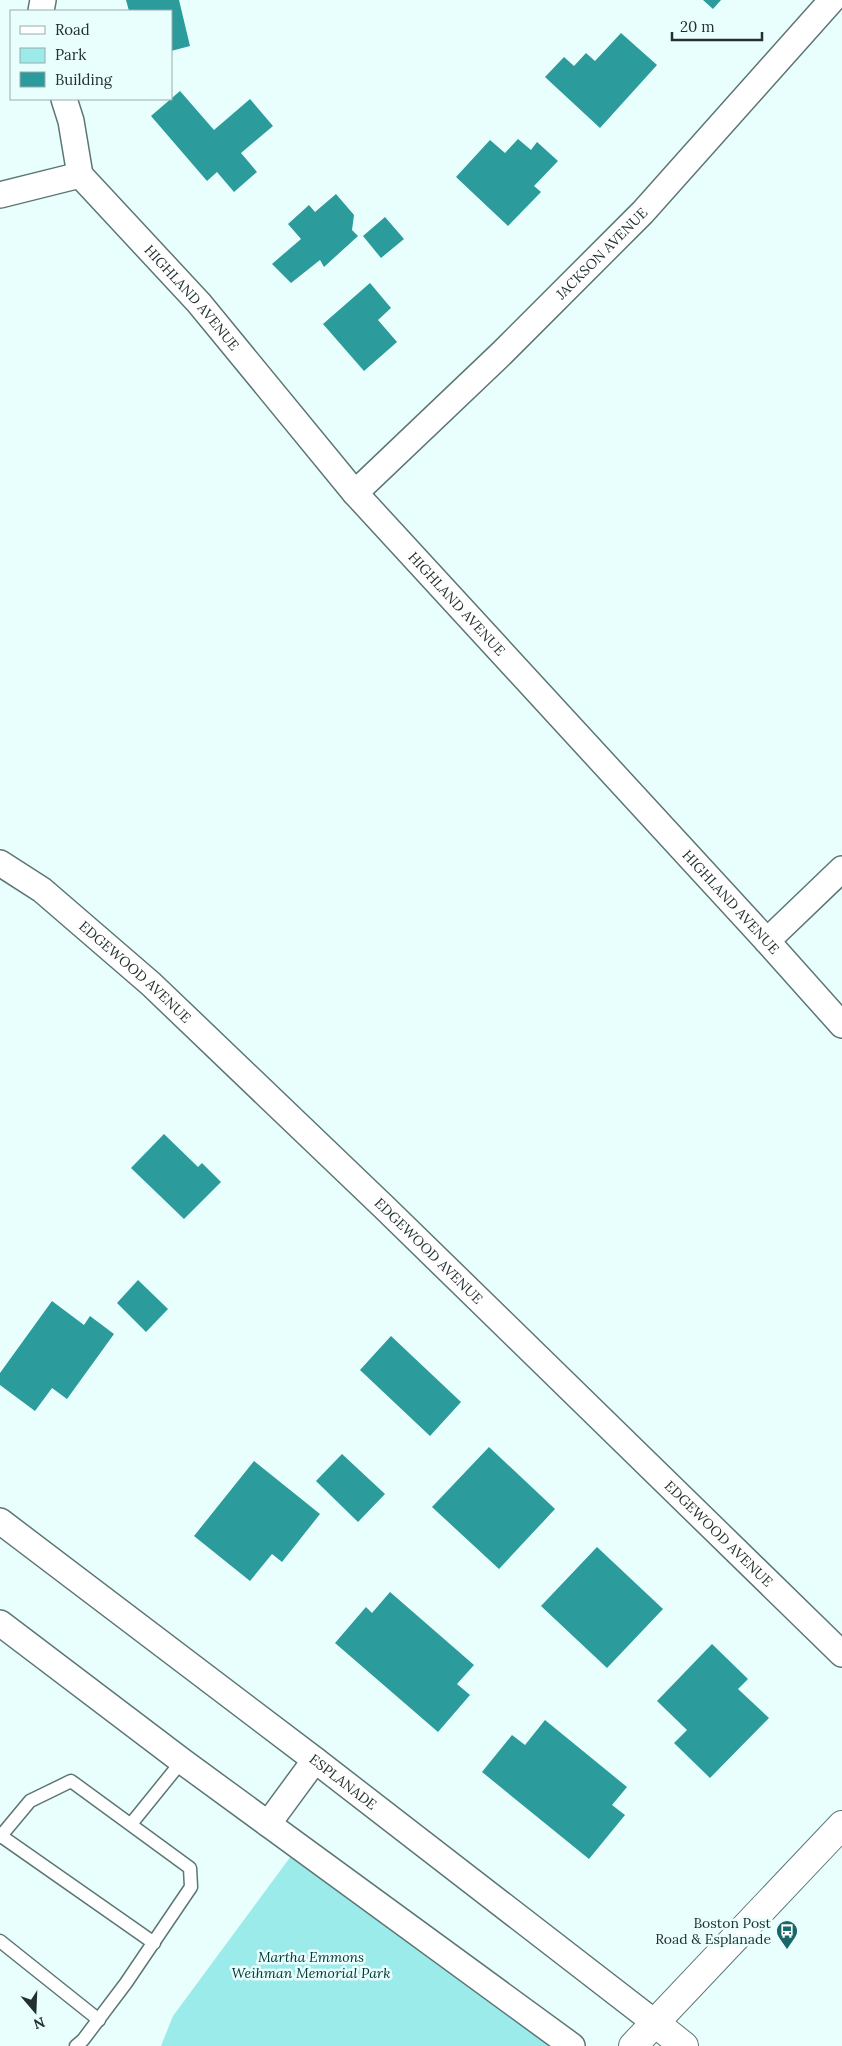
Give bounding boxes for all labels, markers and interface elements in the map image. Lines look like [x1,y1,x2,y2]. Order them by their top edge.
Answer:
legend [10,10,172,100]
scale bar [672,10,762,42]
text: 20 m [680,17,715,36]
text: Road [55,20,90,39]
text: Park [55,45,86,64]
text: Building [55,70,113,89]
street label: JACKSON AVENUE [551,204,651,304]
street label: HIGHLAND AVENUE [140,241,243,354]
street label: HIGHLAND AVENUE [404,548,509,660]
street label: HIGHLAND AVENUE [679,846,783,958]
street label: EDGEWOOD AVENUE [75,917,195,1027]
street label: EDGEWOOD AVENUE [371,1194,487,1308]
street label: EDGEWOOD AVENUE [661,1477,777,1591]
street label: ESPLANADE [306,1750,381,1814]
place label: Boston Post Road & Esplanade [655,1914,772,1948]
bus stop icon: Boston Post Road & Esplanade [775,1919,799,1950]
park label: Martha Emmons Weihman Memorial Park [232,1948,390,1982]
north arrow [10,1986,60,2036]
text: N [31,2013,47,2034]

